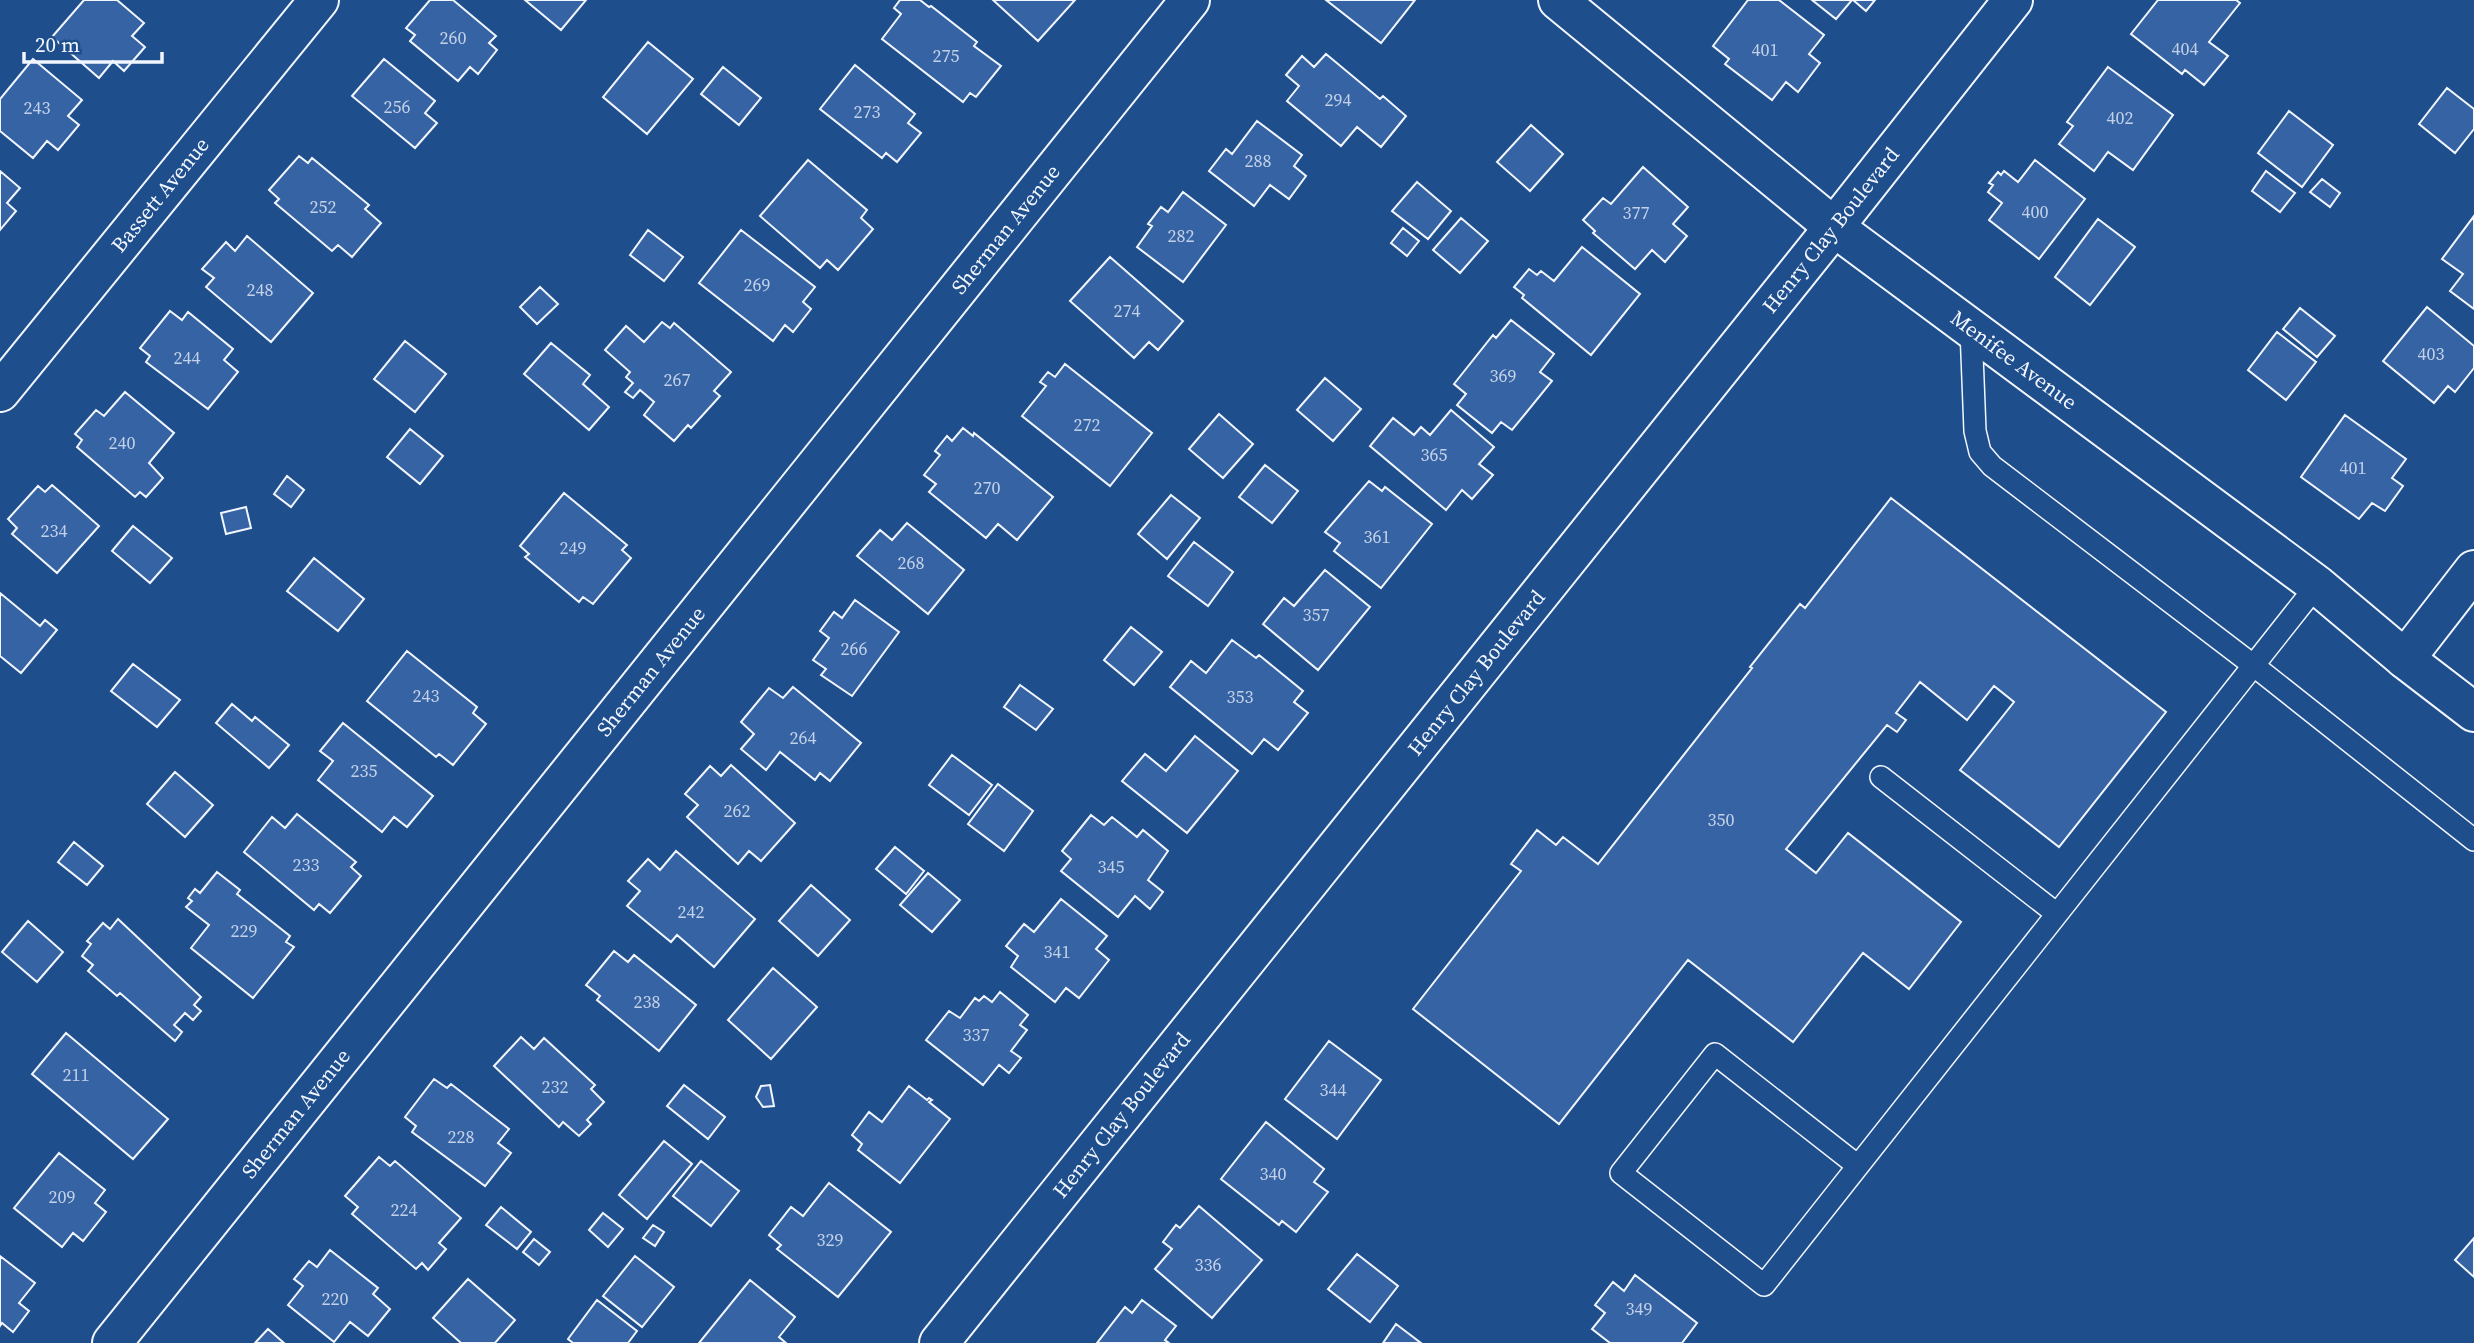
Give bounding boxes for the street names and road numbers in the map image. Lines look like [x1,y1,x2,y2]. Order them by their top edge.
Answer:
street label: Bassett Avenue [104,131,216,258]
street label: Henry Clay Boulevard [1755,141,1906,319]
street label: Sherman Avenue [944,158,1067,300]
street label: Menifee Avenue [1945,303,2083,416]
street label: Henry Clay Boulevard [1401,584,1551,762]
street label: Sherman Avenue [590,600,712,742]
street label: Henry Clay Boulevard [1046,1026,1197,1204]
street label: Sherman Avenue [235,1042,357,1184]

